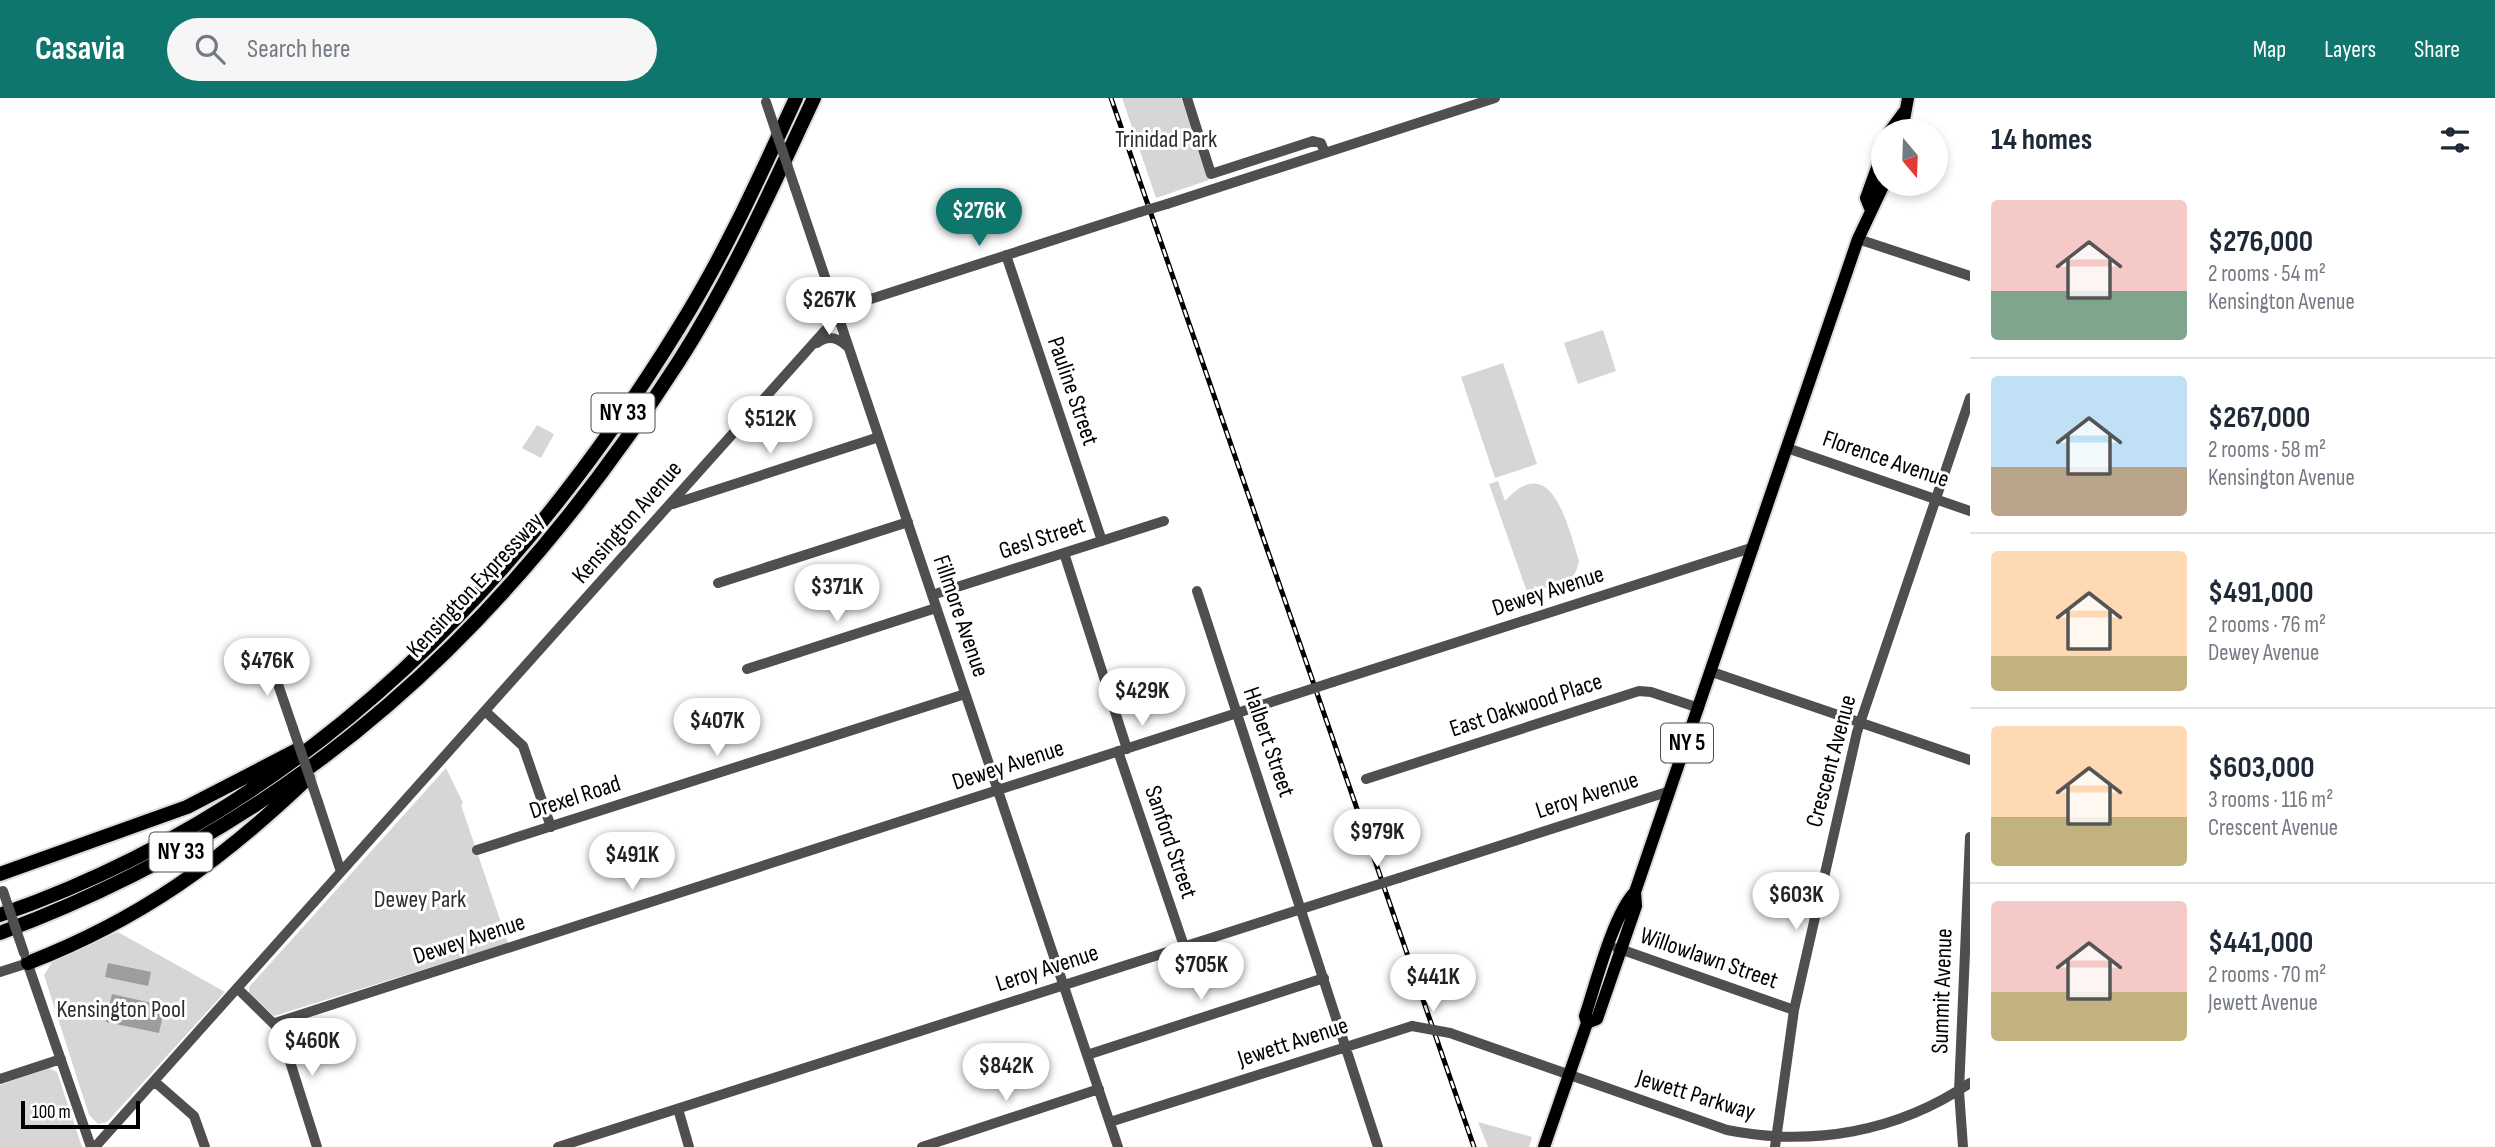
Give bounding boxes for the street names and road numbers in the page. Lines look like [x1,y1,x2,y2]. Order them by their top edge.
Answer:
street label: Pauline Street [1041,333,1105,449]
road number: NY 33 [592,394,654,432]
street label: Florence Avenue [1819,424,1953,494]
street label: Kensington Avenue [566,455,688,589]
street label: Kensington Expressway [400,506,550,664]
street label: Gesl Street [995,510,1089,566]
street label: Fillmore Avenue [927,551,995,681]
street label: Dewey Avenue [1488,559,1608,623]
street label: East Oakwood Place [1446,667,1606,743]
street label: Halbert Street [1237,683,1301,801]
street label: Crescent Avenue [1799,692,1863,830]
road number: NY 5 [1661,723,1713,762]
street label: Dewey Avenue [948,733,1068,797]
street label: Leroy Avenue [1532,765,1642,825]
street label: Drexel Road [526,769,624,825]
street label: Sanford Street [1138,782,1204,902]
road number: NY 33 [150,832,212,872]
street label: Dewey Avenue [409,907,529,971]
street label: Willowlawn Street [1636,921,1782,995]
street label: Summit Avenue [1925,928,1959,1054]
street label: Leroy Avenue [992,938,1102,998]
street label: Jewett Avenue [1233,1011,1352,1074]
street label: Jewett Parkway [1632,1063,1759,1127]

